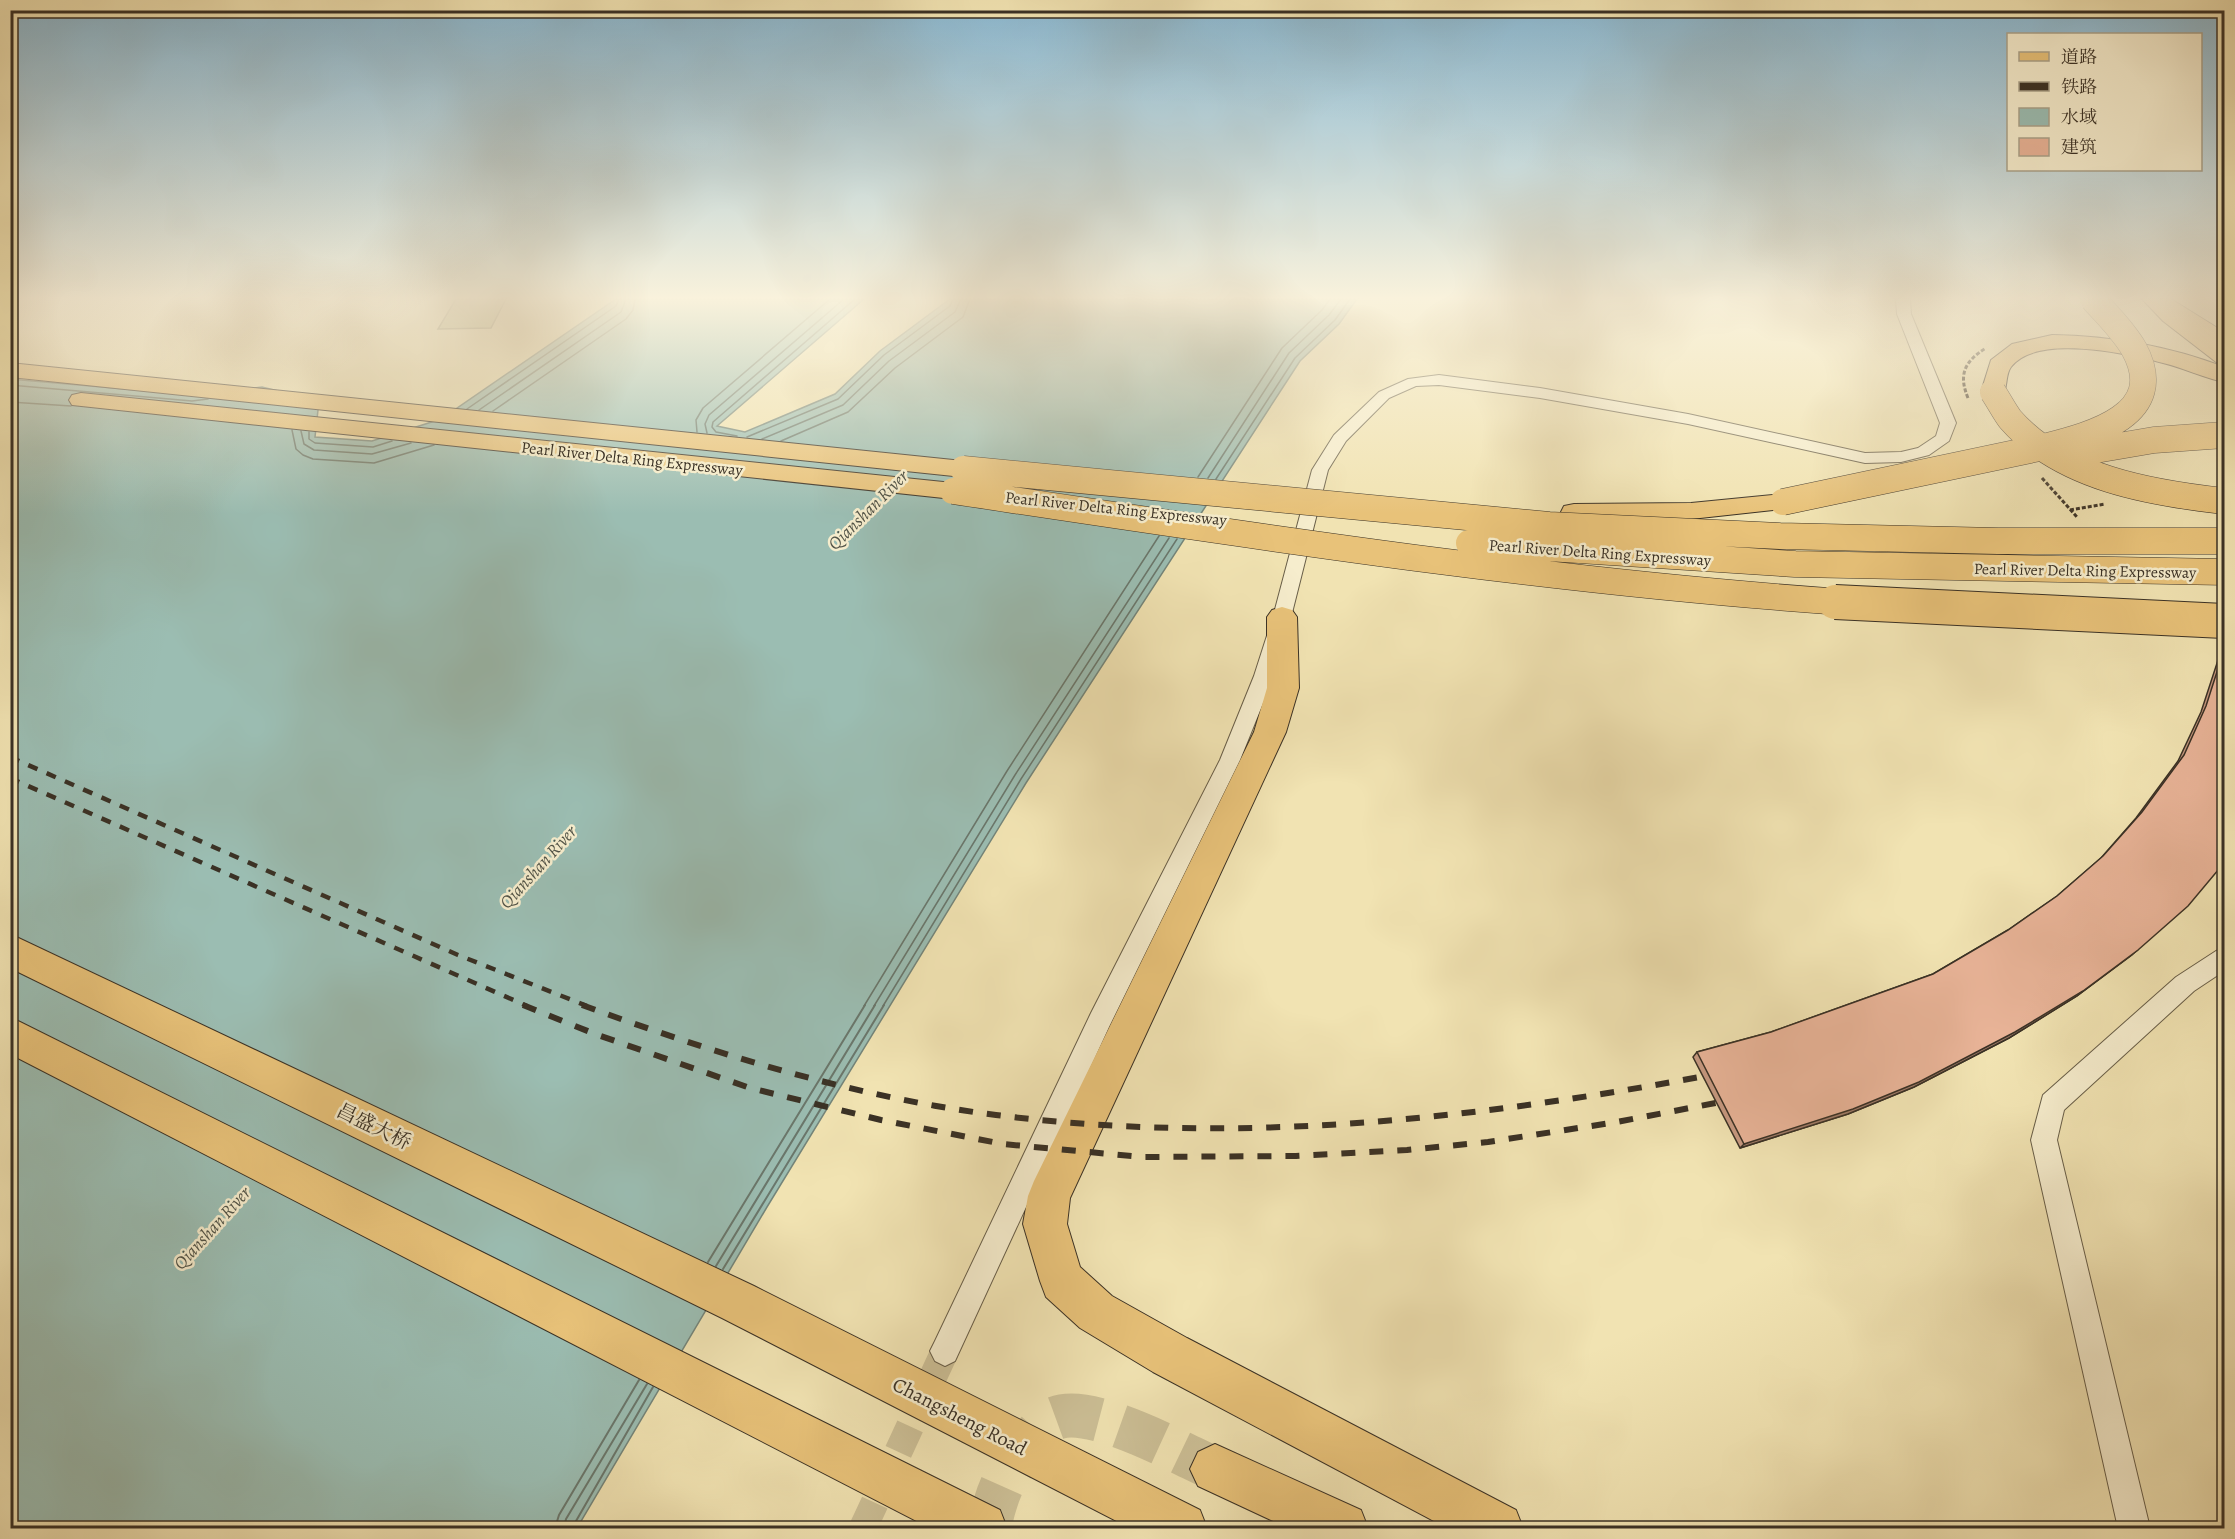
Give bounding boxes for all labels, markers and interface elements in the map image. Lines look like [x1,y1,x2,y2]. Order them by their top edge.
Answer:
legend [2007,33,2202,171]
text: 道路 [2061,45,2097,69]
text: 铁路 [2061,75,2097,99]
text: 水域 [2061,105,2097,129]
text: 建筑 [2061,135,2097,159]
street label: Pearl River Delta Ring Expressway [520,436,745,482]
water label: Qianshan River [823,464,914,555]
street label: Pearl River Delta Ring Expressway [1004,486,1229,532]
street label: Pearl River Delta Ring Expressway [1488,534,1713,572]
street label: Pearl River Delta Ring Expressway [1974,558,2197,584]
water label: Qianshan River [494,820,582,914]
street label: 昌盛大桥 [332,1097,416,1156]
water label: Qianshan River [168,1181,256,1275]
street label: Changsheng Road [888,1371,1032,1462]

